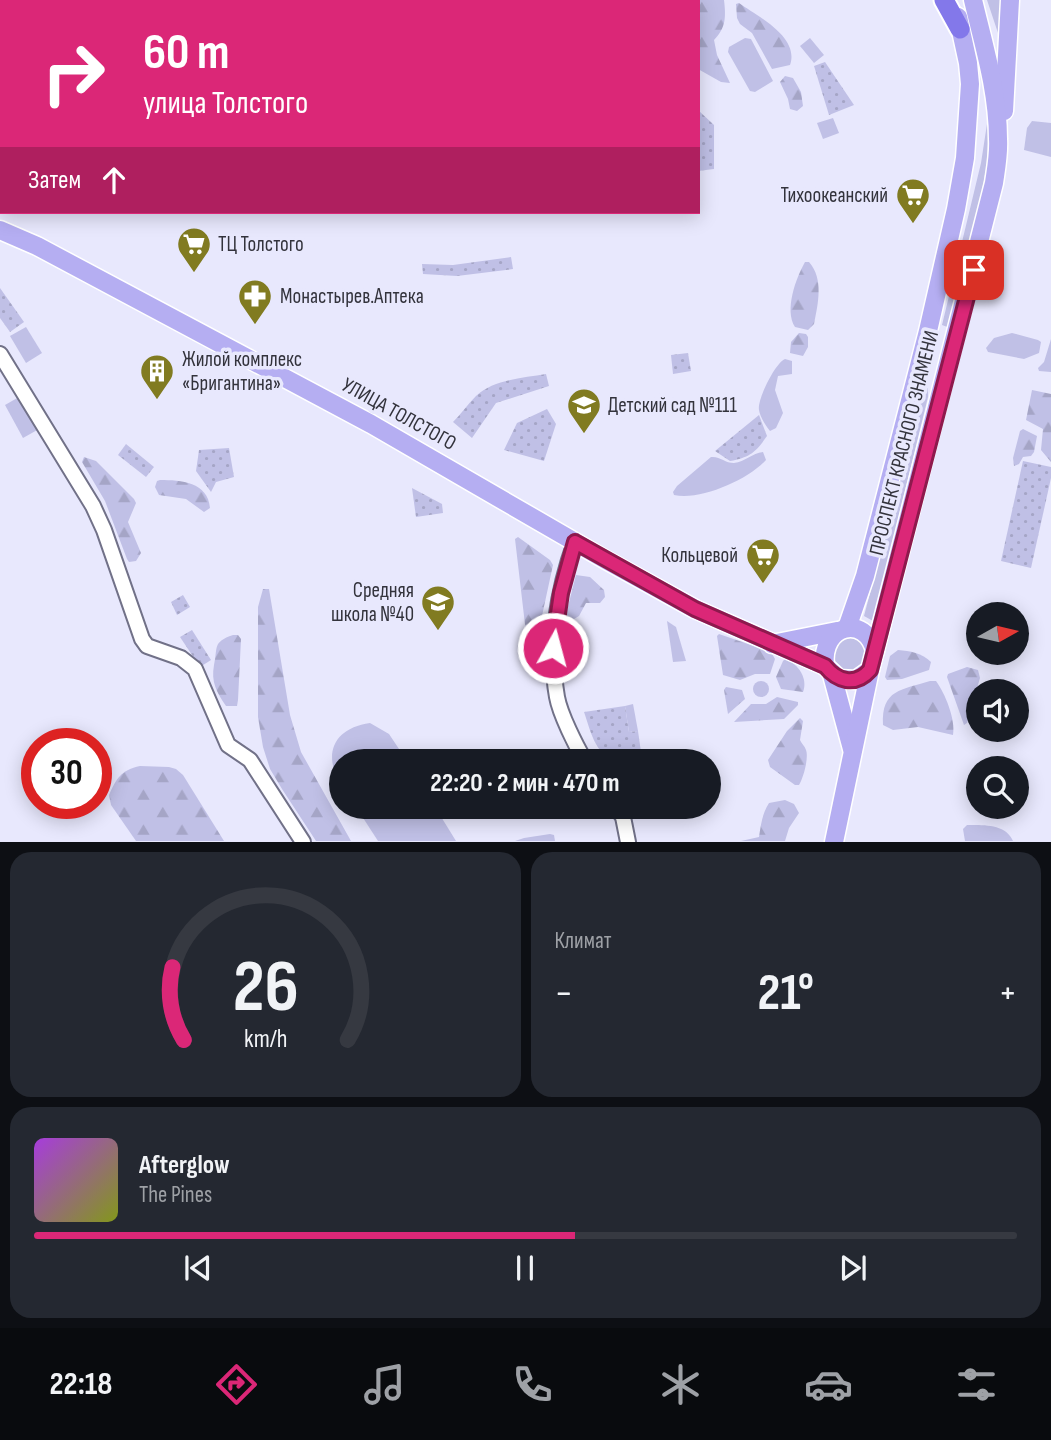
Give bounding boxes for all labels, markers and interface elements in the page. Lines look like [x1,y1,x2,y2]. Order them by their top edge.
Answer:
text: 60 m [143,24,230,83]
icon: right [28,28,119,119]
text: улица Толстого [143,84,308,123]
icon: ahead [95,161,133,199]
text: Затем [28,165,81,196]
supermarket icon: Тихоокеанский [894,176,932,225]
place label: Тихоокеанский [781,183,888,208]
supermarket icon: ТЦ Толстого [175,225,213,274]
place label: ТЦ Толстого [218,232,304,257]
pin [944,240,1004,300]
icon: arrive [955,251,993,289]
pharmacy icon: Монастырев.Аптека [236,277,274,326]
place label: Монастырев.Аптека [280,284,424,309]
street label: ПРОСПЕКТ КРАСНОГО ЗНАМЕНИ [864,328,944,558]
place label: Жилой комплекс «Бригантина» [182,347,302,396]
building icon: Жилой комплекс «Бригантина» [138,352,176,401]
street label: УЛИЦА ТОЛСТОГО [337,372,461,456]
school or university icon: Детский сад №111 [565,386,603,435]
place label: Детский сад №111 [608,393,737,418]
supermarket icon: Кольцевой [744,536,782,585]
place label: Кольцевой [661,543,738,568]
place label: Средняя школа №40 [331,578,414,627]
school or university icon: Средняя школа №40 [419,583,457,632]
north arrow [966,602,1029,665]
map controls [966,602,1029,819]
position arrow [516,611,590,685]
button: sound [966,679,1029,742]
speed limit sign: 30 [21,728,112,819]
button: search [966,756,1029,819]
text: 22:20 · 2 мин · 470 m [430,768,620,799]
text: Климат [555,927,612,955]
text: 26 [232,945,298,1033]
text: 21° [758,962,814,1025]
text: − [555,971,573,1016]
text: + [998,971,1017,1016]
text: km/h [244,1024,287,1055]
text: Afterglow [139,1150,230,1181]
text: The Pines [139,1181,212,1209]
icon: previous [179,1249,217,1287]
icon: pause [506,1249,544,1287]
icon: next [834,1249,872,1287]
icon: directions [212,1360,261,1409]
icon: music [360,1360,409,1409]
icon: phone [508,1360,557,1409]
icon: climate [656,1360,705,1409]
icon: car [804,1360,853,1409]
icon: filters [952,1360,1001,1409]
text: 22:18 [50,1365,112,1404]

